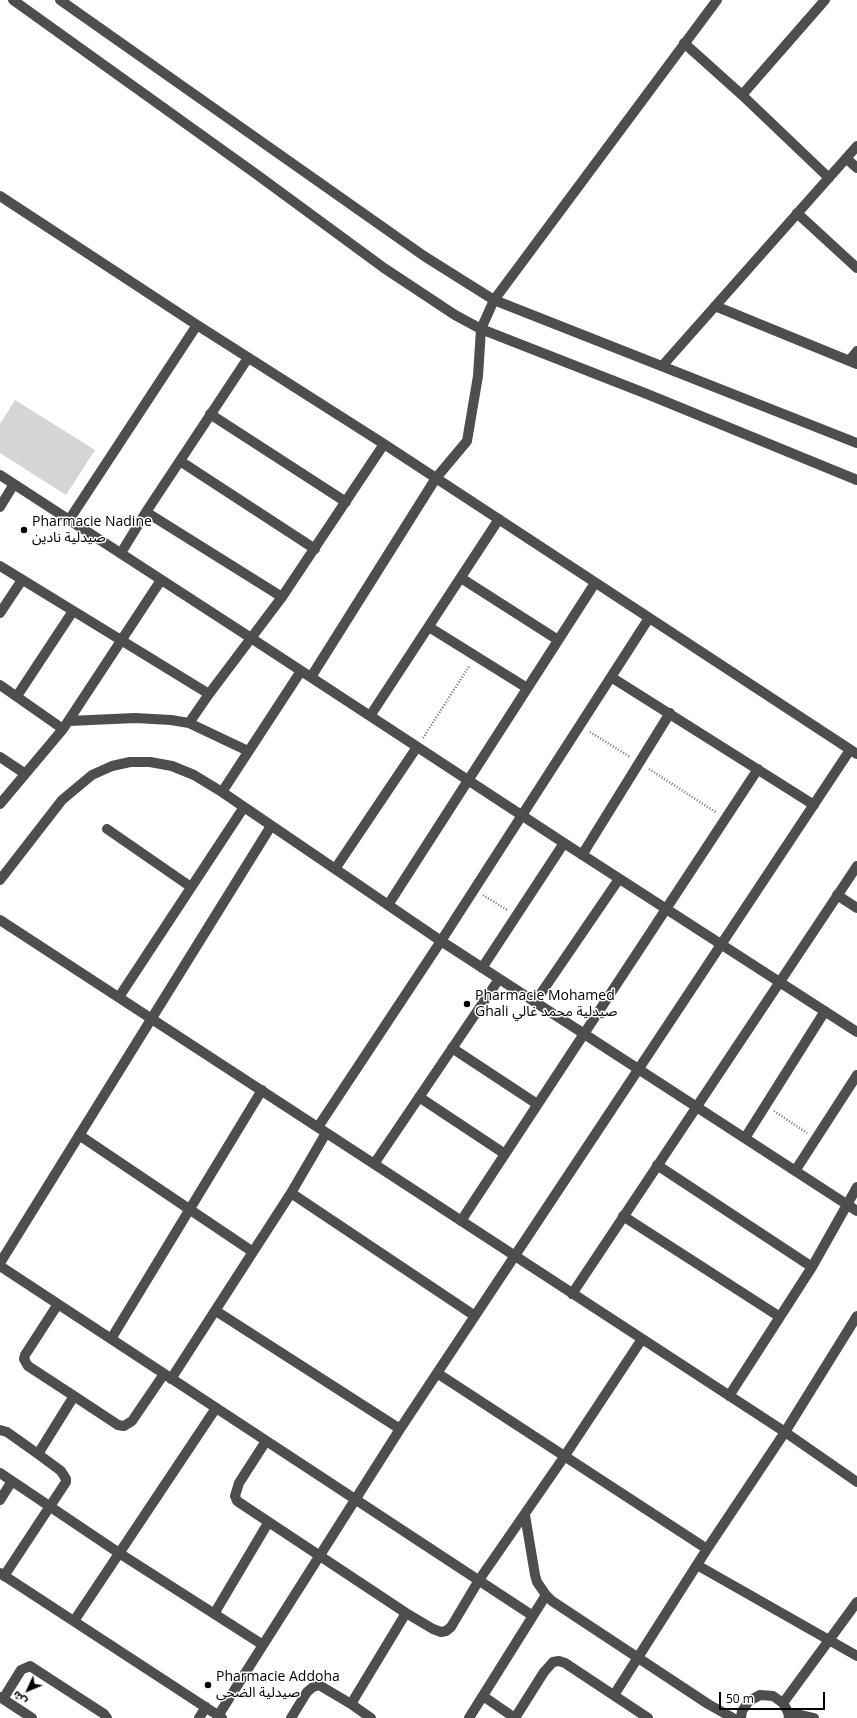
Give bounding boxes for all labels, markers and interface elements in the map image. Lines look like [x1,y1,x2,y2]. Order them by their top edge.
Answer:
place label: Pharmacie Nadine صيدلية نادين [32,514,152,546]
marker: Pharmacie Nadine صيدلية نادين [19,525,29,535]
place label: Pharmacie Mohamed Ghali صيدلية محمد غالي [475,988,617,1020]
marker: Pharmacie Mohamed Ghali صيدلية محمد غالي [462,999,472,1009]
place label: Pharmacie Addoha صيدلية الضحى [216,1669,340,1702]
north arrow [8,1670,48,1710]
marker: Pharmacie Addoha صيدلية الضحى [203,1680,213,1690]
scale bar [721,1684,827,1710]
text: ش [8,1688,30,1709]
text: 50 m [726,1690,754,1707]

